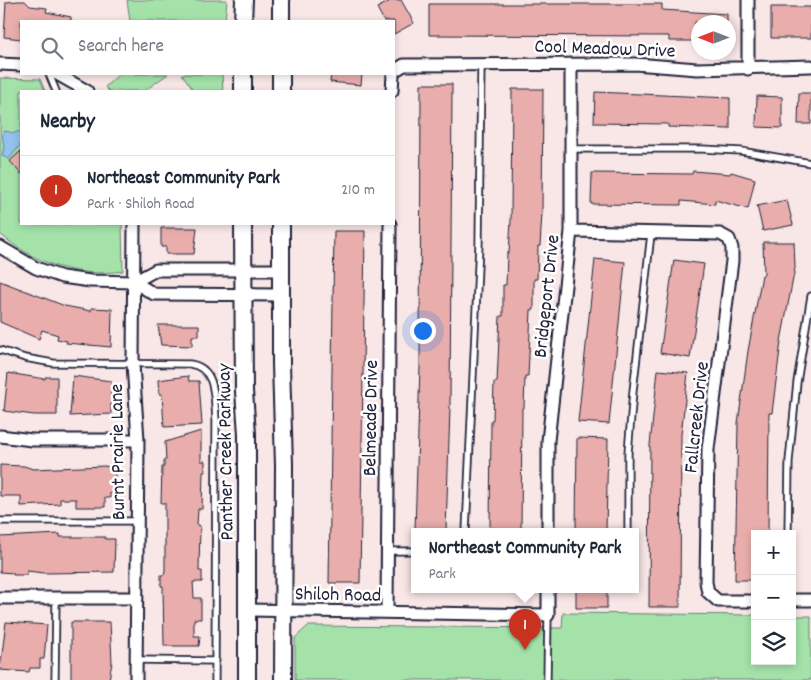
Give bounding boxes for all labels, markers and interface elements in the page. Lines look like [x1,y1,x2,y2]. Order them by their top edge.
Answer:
north arrow [691,15,736,60]
search box [20,20,395,75]
icon: search [38,34,66,62]
text: Search here [78,34,164,61]
street label: Cool Meadow Drive [534,34,676,66]
text: Nearby [40,108,95,138]
text: Northeast Community Park [87,166,280,193]
text: 1 [54,179,58,202]
text: 210 m [341,179,375,202]
text: Park · Shiloh Road [87,193,194,216]
street label: Bridgeport Drive [528,233,568,359]
your location [410,318,436,344]
street label: Belmeade Drive [357,359,387,476]
street label: Fallcreek Drive [678,360,718,475]
street label: Panther Creek Parkway [211,362,243,541]
street label: Burnt Prairie Lane [104,383,134,520]
popup [411,528,639,593]
map controls [751,530,796,665]
button: + [751,530,796,575]
text: Northeast Community Park [428,536,622,563]
text: Park [428,563,456,586]
button: − [751,575,796,620]
street label: Shiloh Road [294,581,381,611]
pin: 1 [509,609,541,650]
button: layers [751,620,796,665]

